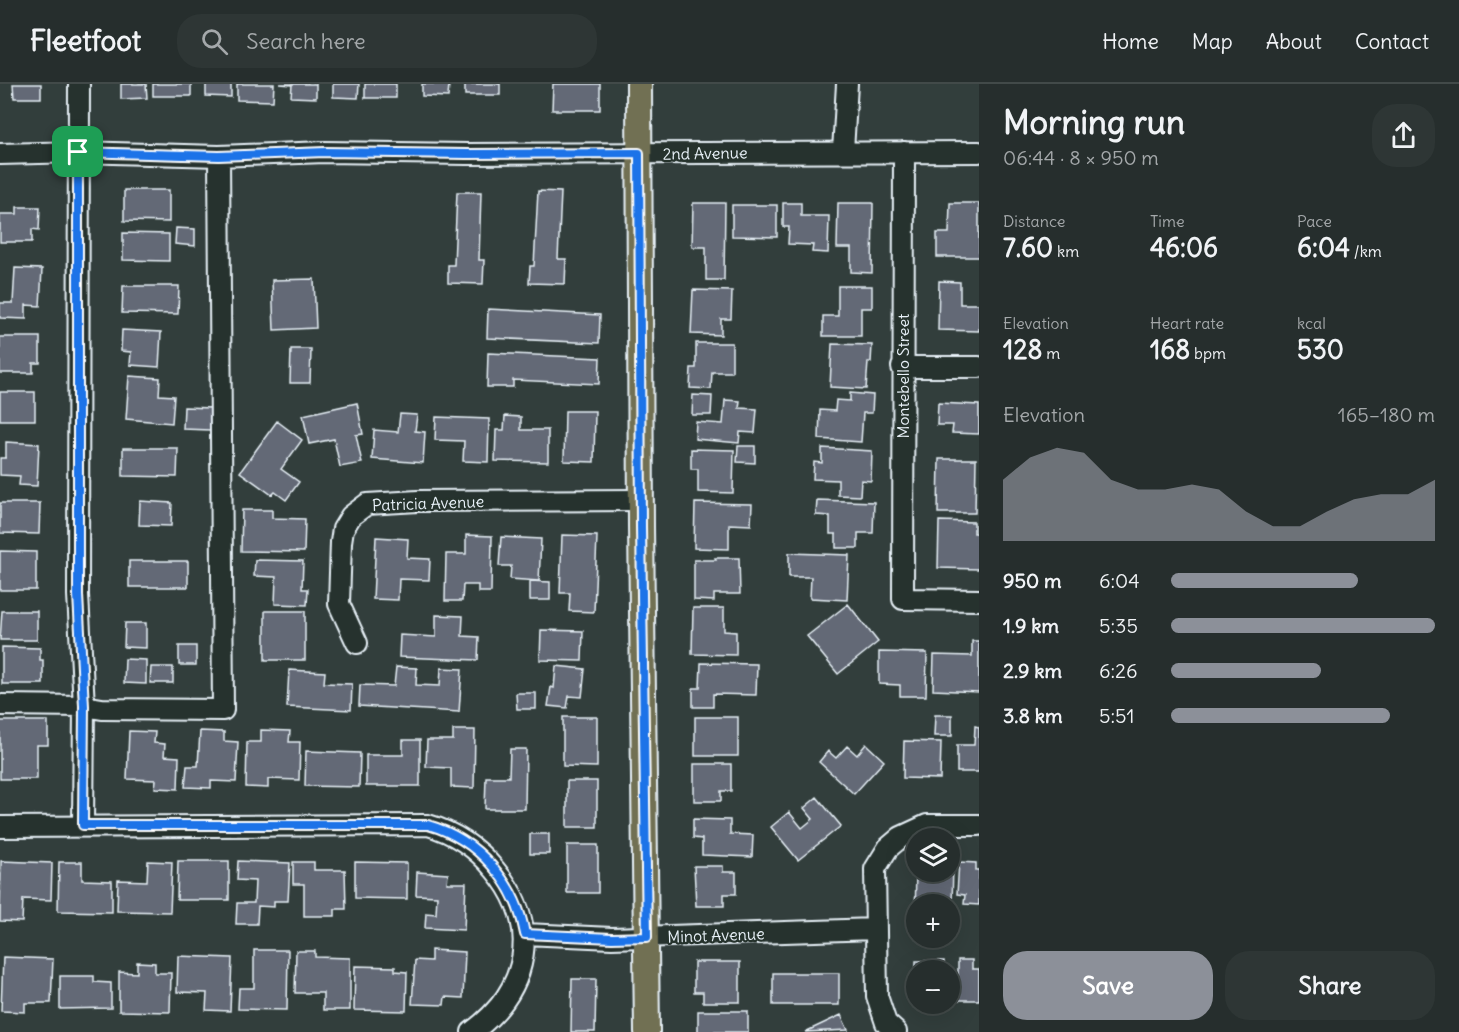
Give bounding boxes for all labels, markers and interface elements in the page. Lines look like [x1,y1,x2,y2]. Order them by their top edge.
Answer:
search box [177,14,597,68]
text: Fleetfoot [30,23,141,59]
icon: search [198,25,231,58]
text: Search here [246,27,366,55]
text: Home [1102,28,1159,55]
text: Map [1192,28,1233,55]
text: About [1266,28,1322,55]
text: Contact [1355,28,1429,55]
text: Morning run [1003,101,1185,143]
button: share [1372,104,1435,167]
pin [52,126,103,177]
icon: arrive [61,135,94,168]
street label: 2nd Avenue [662,142,748,164]
text: 06:44 · 8 × 950 m [1003,145,1159,170]
text: Distance [1003,211,1065,231]
text: Time [1150,211,1185,231]
text: Pace [1297,211,1332,231]
text: 7.60 [1003,231,1053,264]
text: 46:06 [1150,231,1218,264]
text: 6:04 [1297,231,1350,264]
text: km [1053,241,1079,261]
text: /km [1350,241,1382,261]
street label: Montebello Street [893,313,913,438]
text: Elevation [1003,313,1069,333]
text: Heart rate [1150,313,1224,333]
text: kcal [1297,313,1326,333]
text: 128 [1003,333,1043,366]
text: 168 [1150,333,1190,366]
text: 530 [1297,333,1344,366]
text: m [1043,343,1060,363]
text: bpm [1190,343,1226,363]
text: Elevation [1003,402,1085,427]
text: 165–180 m [1338,402,1435,427]
street label: Patricia Avenue [372,491,484,515]
text: 950 m [1003,568,1061,593]
text: 6:04 [1099,568,1140,593]
text: 1.9 km [1003,613,1059,638]
text: 5:35 [1099,613,1138,638]
text: 2.9 km [1003,658,1062,683]
text: 6:26 [1099,658,1138,683]
text: 3.8 km [1003,703,1063,728]
text: 5:51 [1099,703,1134,728]
map controls [906,828,960,1014]
button: layers [906,828,960,882]
button: + [906,894,960,948]
street label: Minot Avenue [667,923,765,947]
button: Save [1003,951,1213,1020]
button: Share [1225,951,1435,1020]
button: − [906,960,960,1014]

